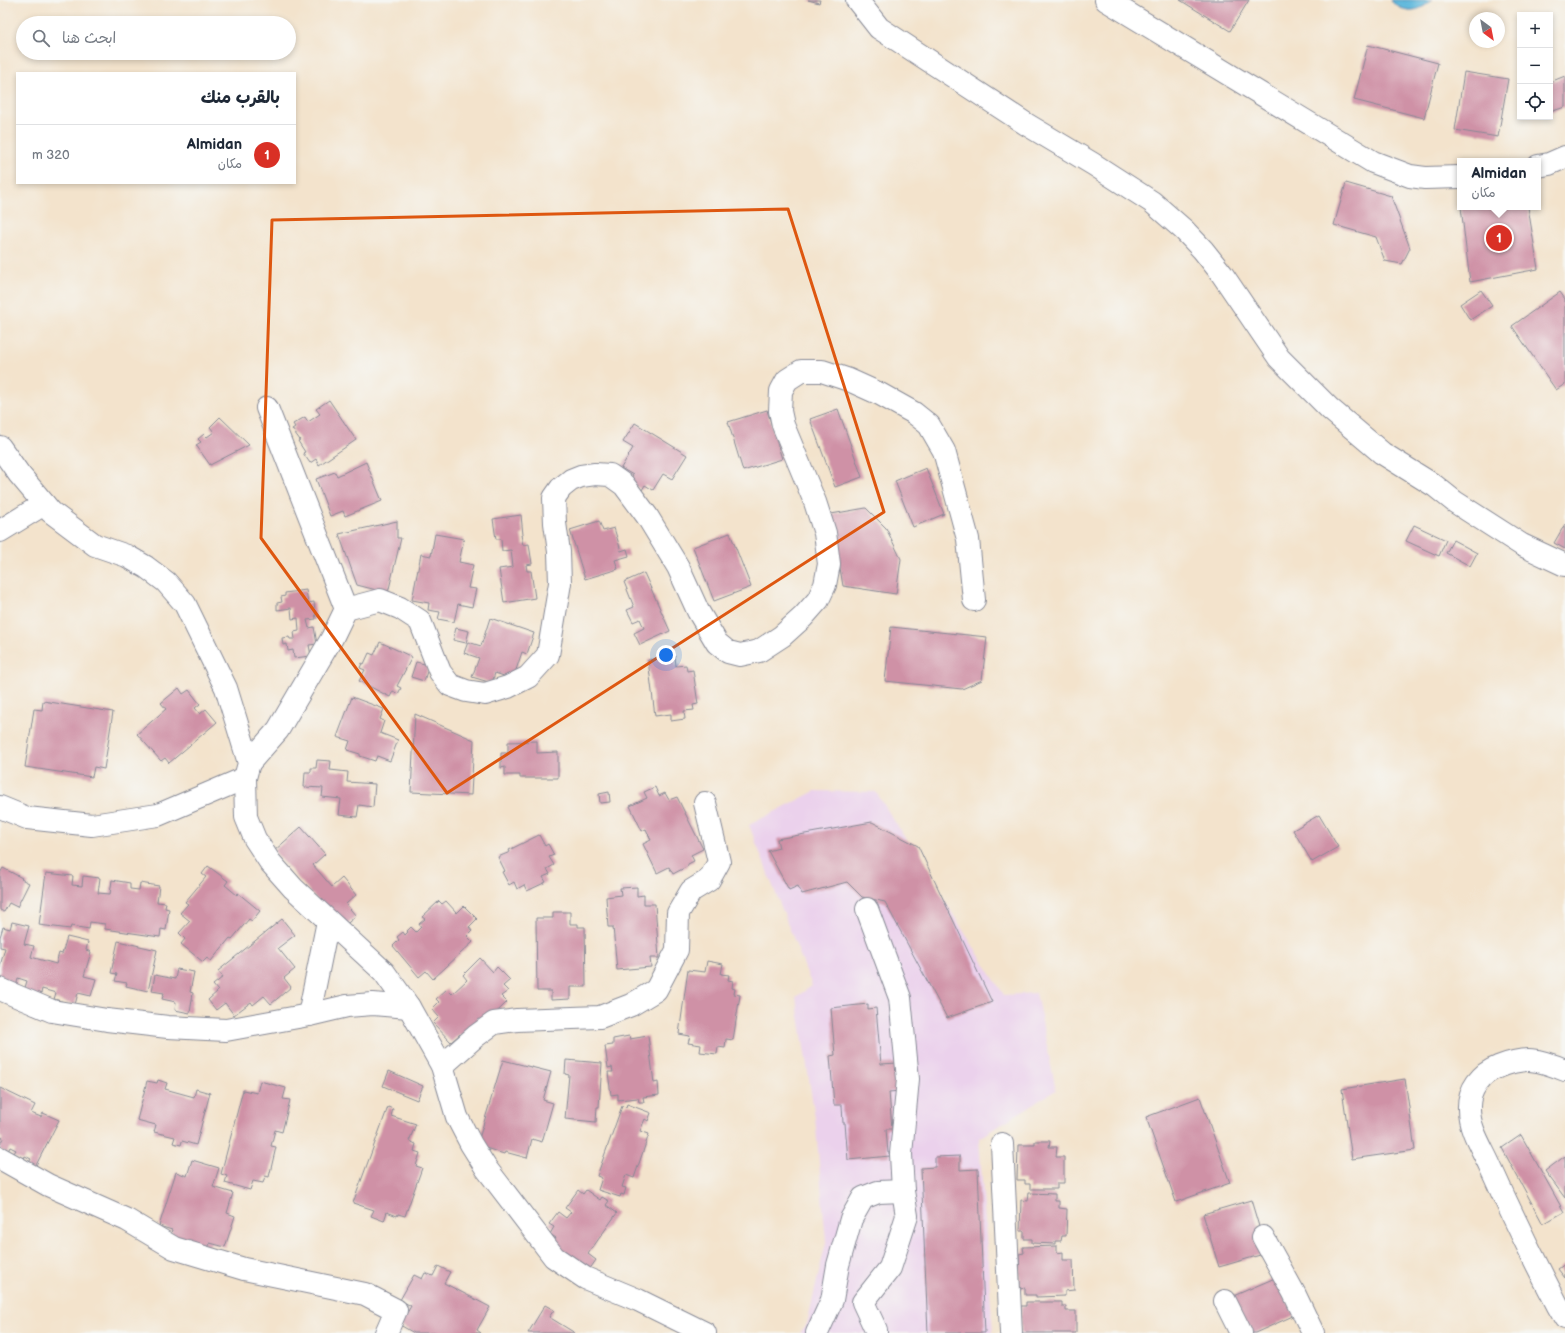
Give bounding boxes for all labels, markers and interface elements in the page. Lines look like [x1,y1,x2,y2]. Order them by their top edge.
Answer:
north arrow [1469,12,1505,48]
map controls [1517,12,1553,120]
button: + [1517,12,1553,48]
search box [16,16,296,60]
icon: search [30,27,52,49]
text: ابحث هنا [62,29,116,48]
button: − [1517,48,1553,84]
button: locate [1517,84,1553,120]
text: بالقرب منك [201,88,280,108]
text: Almidan [187,135,242,154]
text: 320 m [32,147,70,163]
text: 1 [264,147,270,163]
text: مكان [218,156,242,172]
popup [1457,158,1541,210]
text: Almidan [1471,164,1527,183]
text: مكان [1471,185,1496,201]
pin: 1 [1486,223,1512,253]
your location [656,645,676,665]

